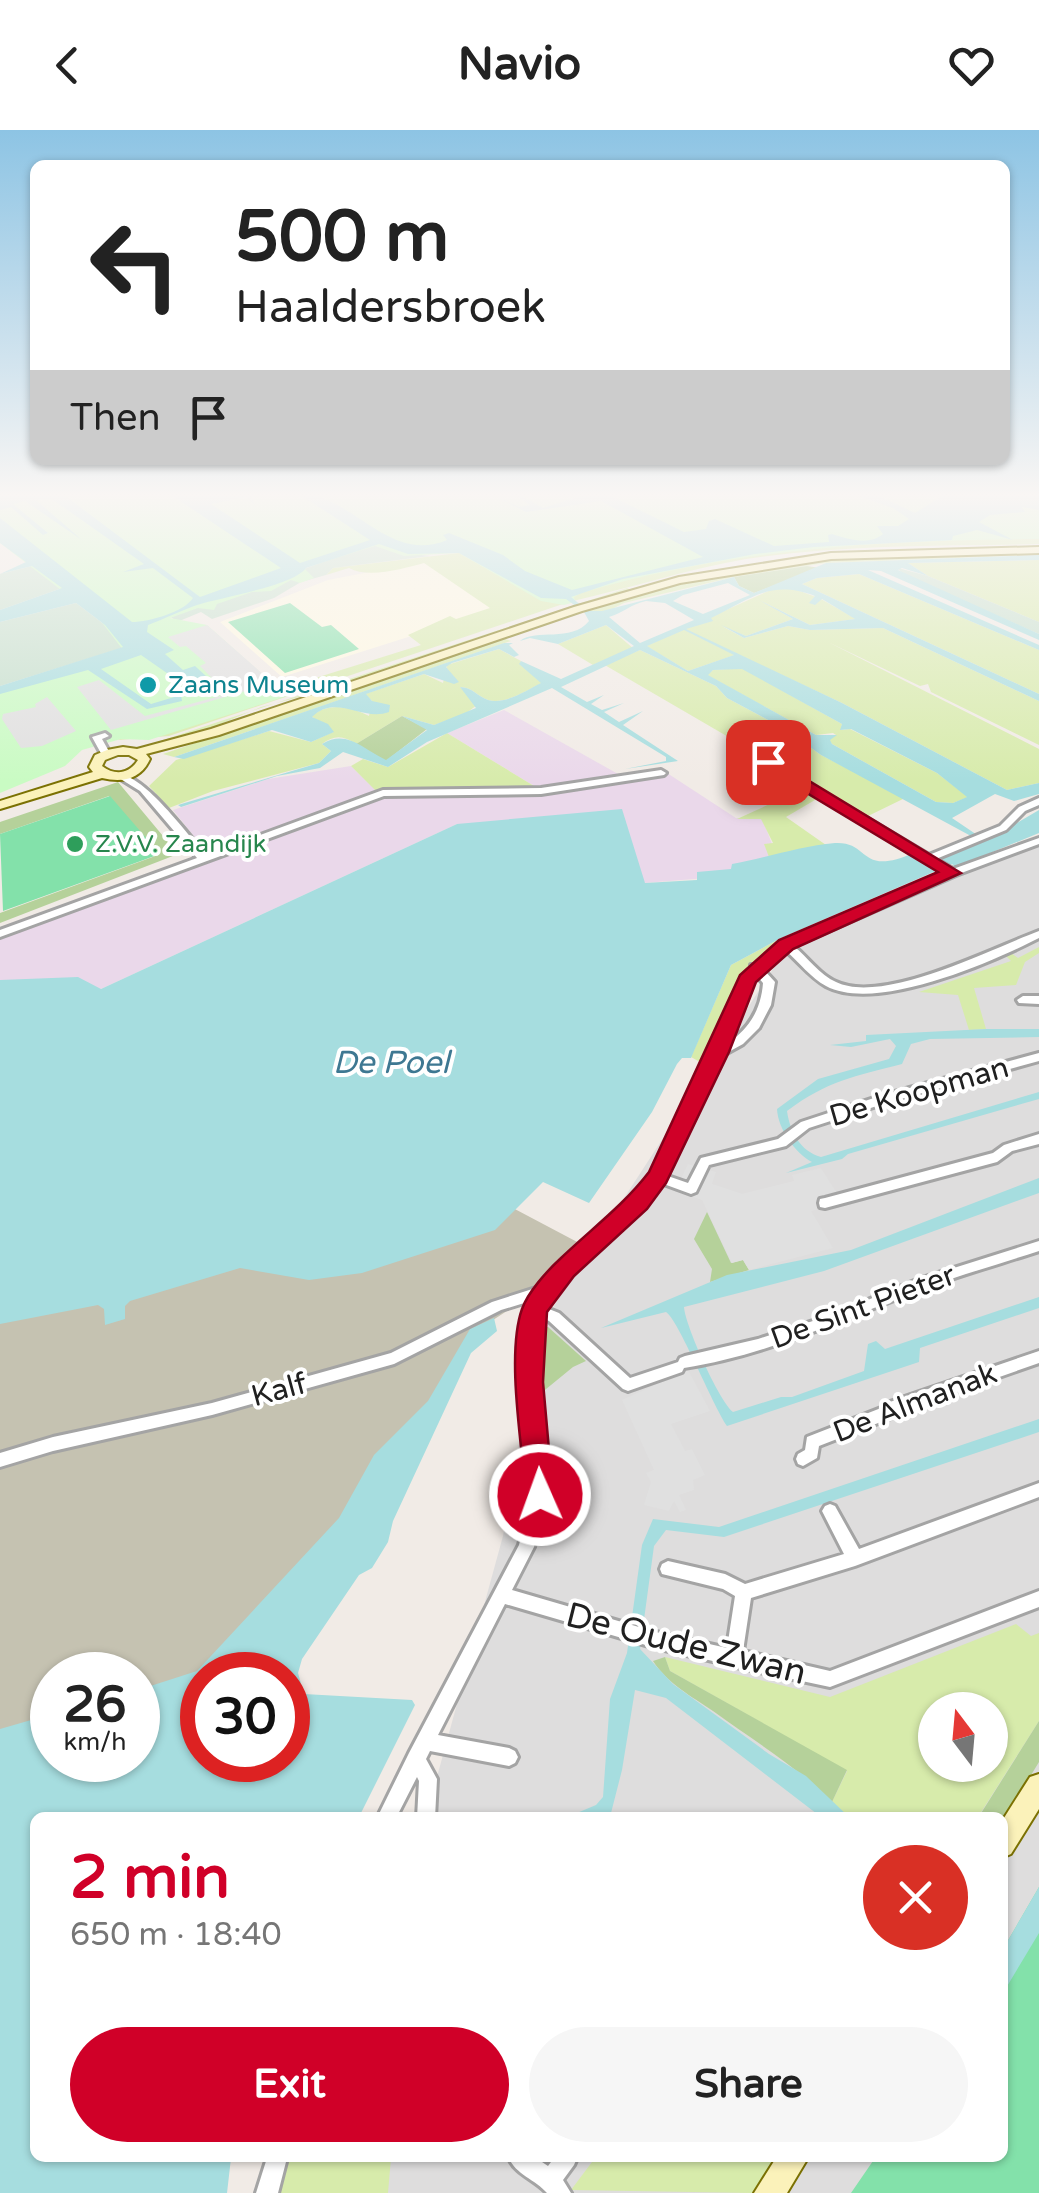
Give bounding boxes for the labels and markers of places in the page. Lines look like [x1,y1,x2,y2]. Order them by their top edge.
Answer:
place label: Zaans Museum [168,670,349,700]
marker: Zaans Museum [137,674,159,696]
pin [726,720,811,805]
place label: Z.V.V. Zaandijk [95,829,266,859]
marker: Z.V.V. Zaandijk [64,833,86,855]

